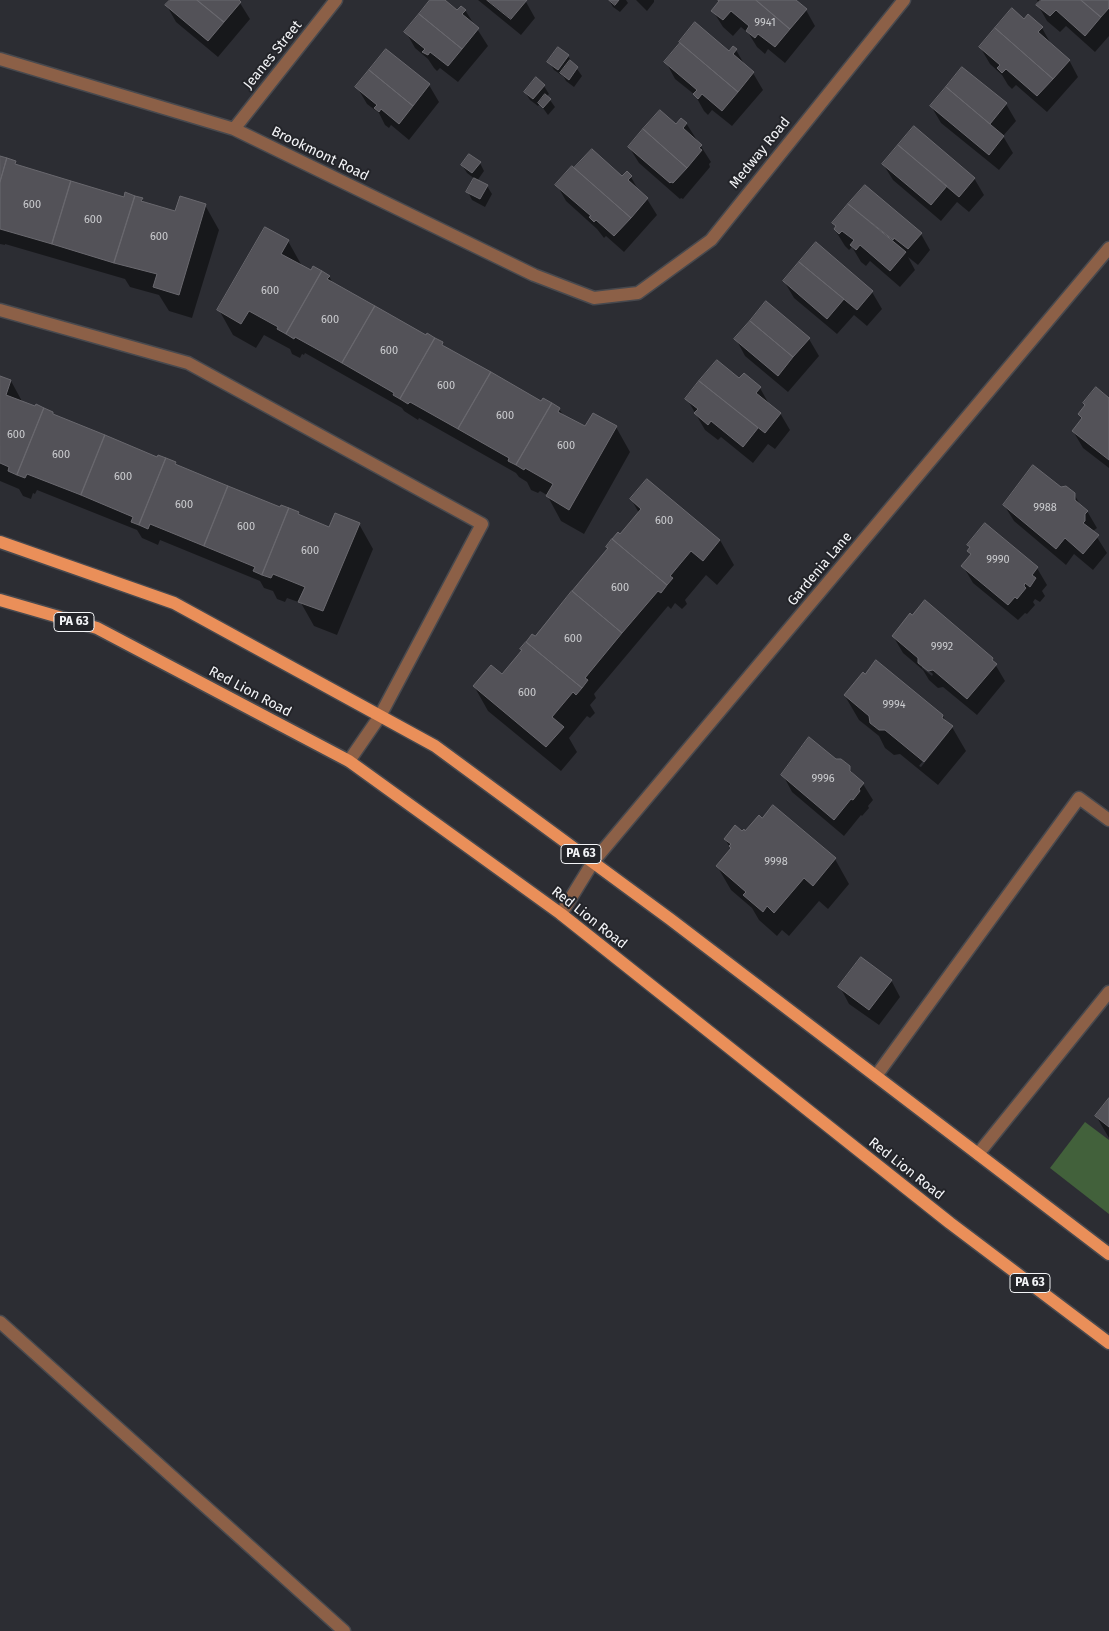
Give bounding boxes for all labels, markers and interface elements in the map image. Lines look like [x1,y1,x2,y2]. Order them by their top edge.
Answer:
house number: 9941 [754,16,776,30]
street label: Jeanes Street [240,17,306,93]
street label: Medway Road [726,114,794,192]
street label: Brookmont Road [268,123,372,185]
house number: 600 [23,198,41,212]
house number: 600 [84,213,102,227]
house number: 600 [150,230,168,244]
house number: 600 [261,284,279,298]
house number: 600 [321,313,339,327]
house number: 600 [380,344,398,358]
house number: 600 [437,379,455,393]
house number: 600 [496,409,514,423]
house number: 600 [7,428,25,442]
house number: 600 [557,439,575,453]
house number: 600 [52,448,70,462]
house number: 600 [114,470,132,484]
house number: 600 [175,498,193,512]
house number: 9988 [1033,501,1057,515]
house number: 600 [655,514,673,528]
house number: 600 [237,520,255,534]
street label: Gardenia Lane [784,529,856,609]
house number: 600 [301,544,319,558]
house number: 9990 [986,553,1010,567]
house number: 600 [611,581,629,595]
road number: PA 63 [54,612,94,632]
house number: 600 [564,632,582,646]
house number: 9992 [931,640,953,654]
street label: Red Lion Road [206,663,294,721]
house number: 600 [518,686,536,700]
house number: 9994 [882,698,906,712]
house number: 9996 [811,772,835,786]
road number: PA 63 [561,844,601,864]
house number: 9998 [764,855,788,869]
street label: Red Lion Road [548,883,630,953]
street label: Red Lion Road [865,1134,947,1204]
road number: PA 63 [1010,1274,1050,1292]

